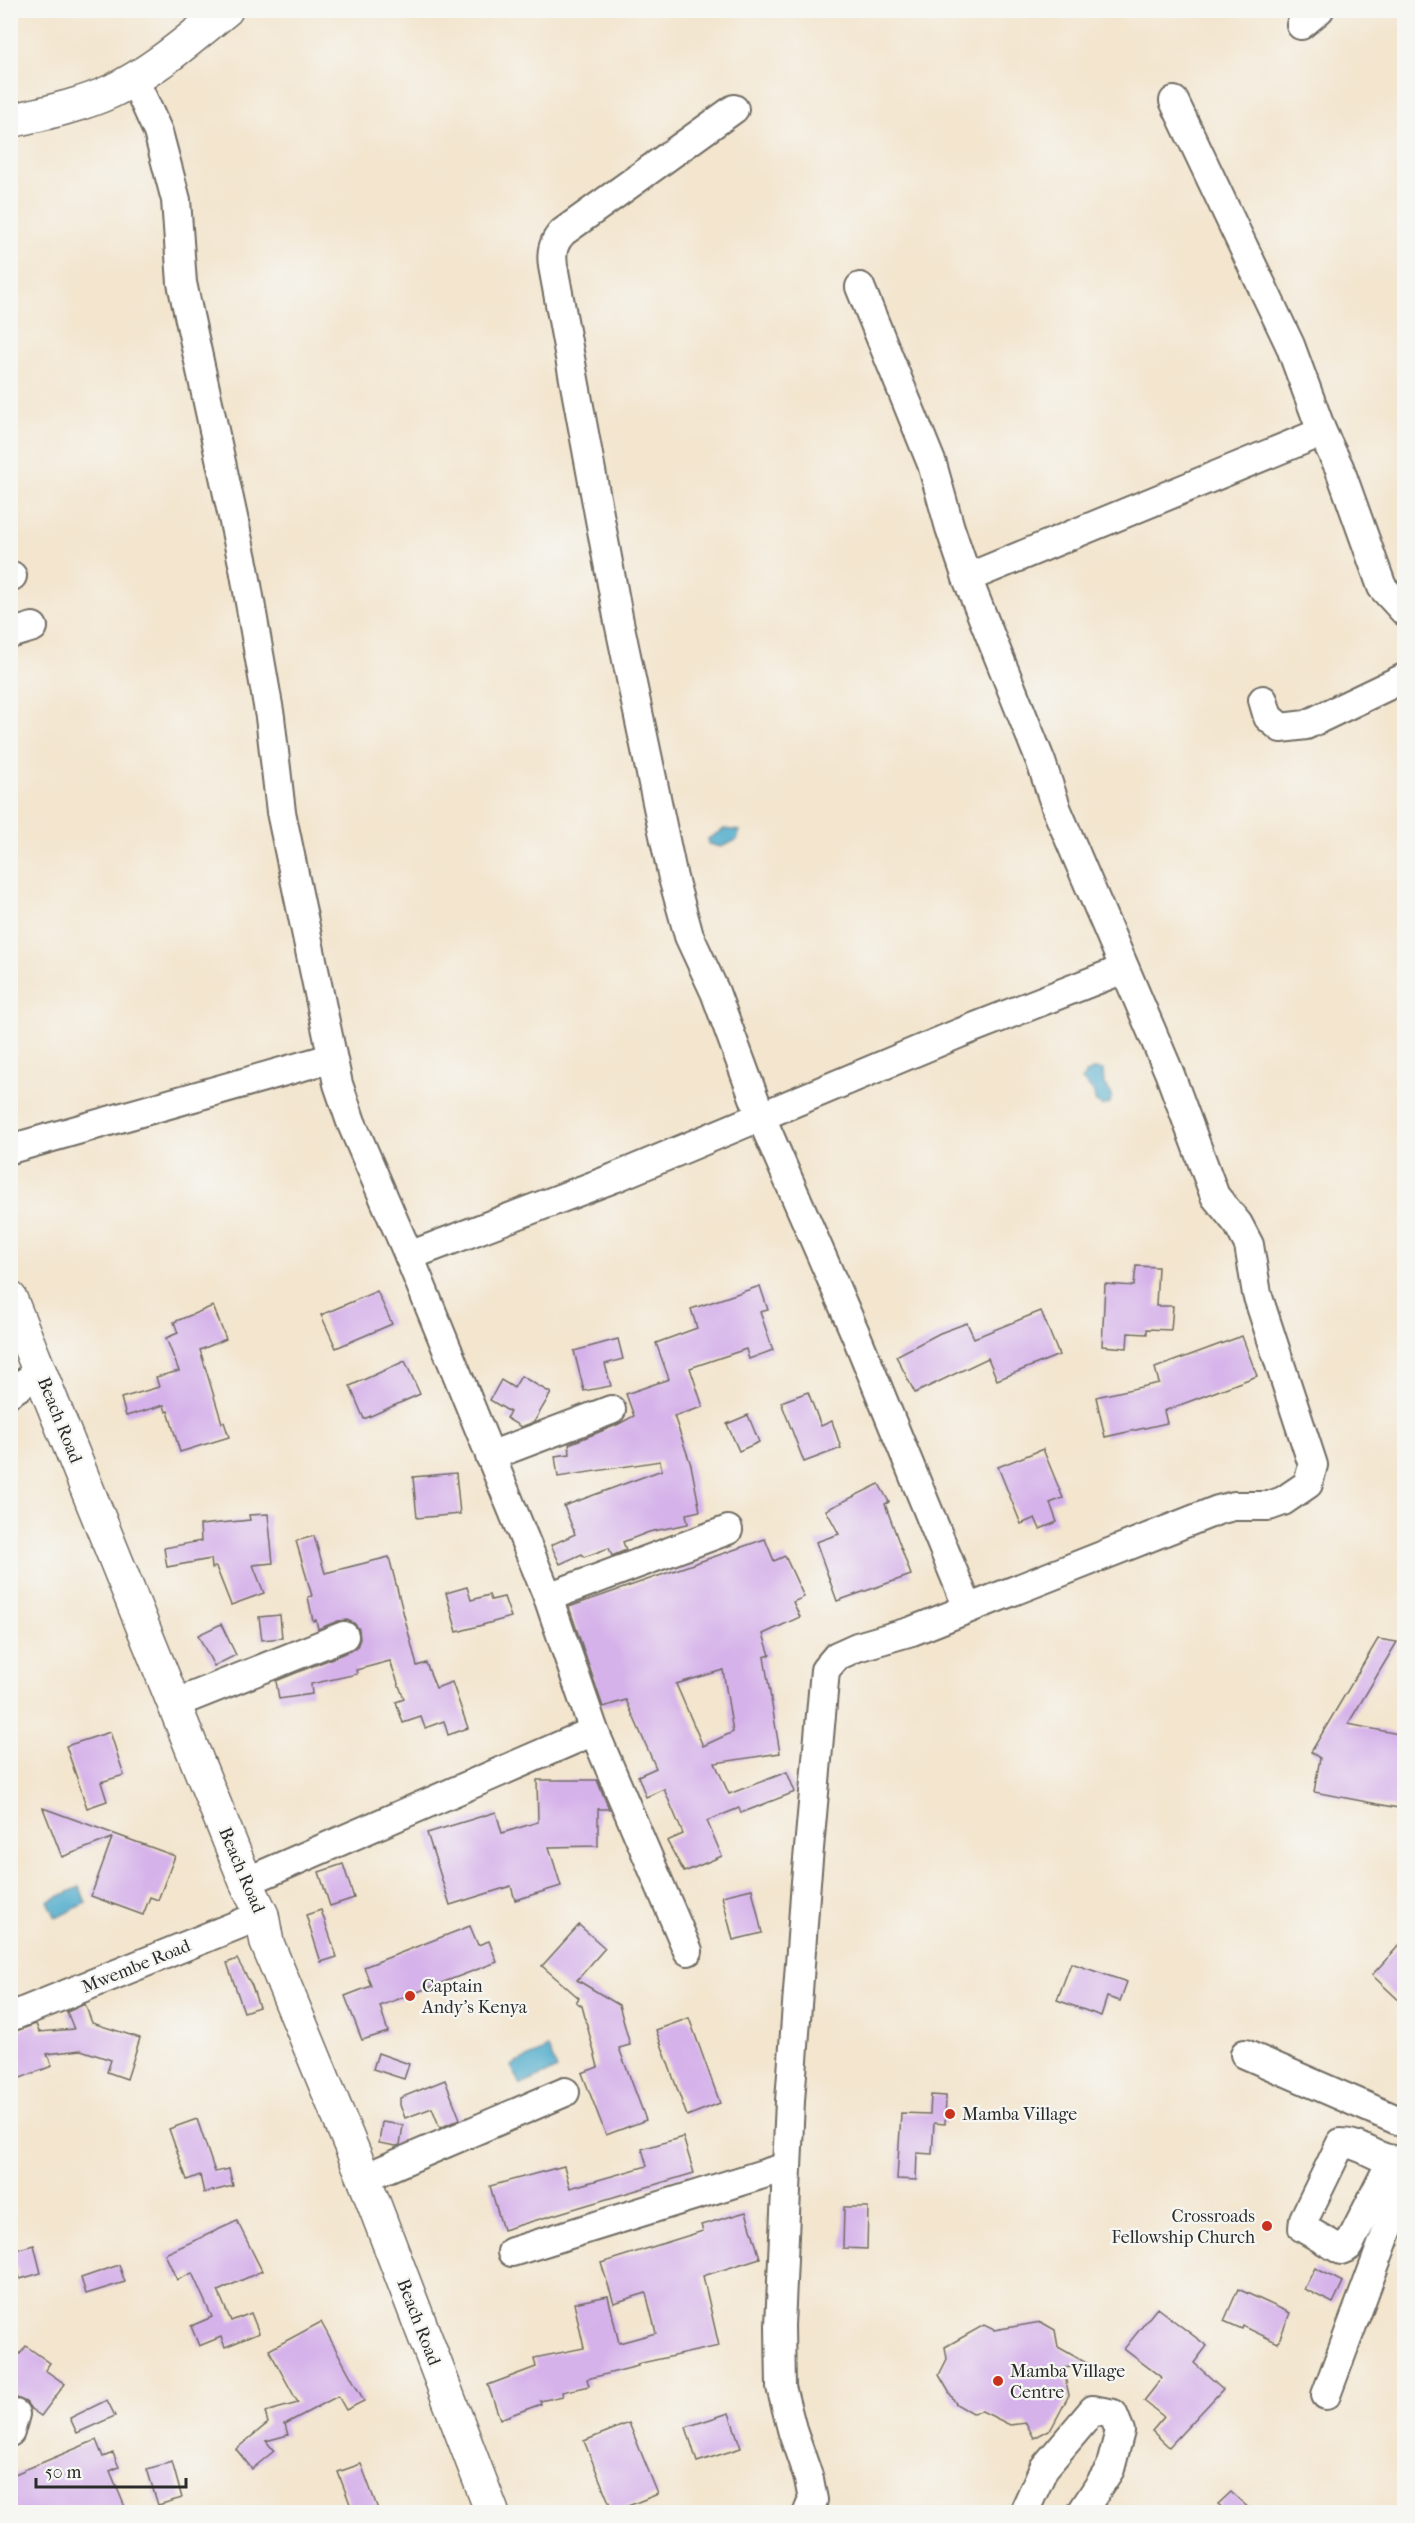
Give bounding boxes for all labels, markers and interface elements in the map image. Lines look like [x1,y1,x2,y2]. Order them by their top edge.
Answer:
street label: Beach Road [33,1374,86,1466]
street label: Beach Road [214,1824,269,1916]
street label: Mwembe Road [79,1935,194,1998]
place label: Captain Andy's Kenya [421,1976,528,2018]
marker: Captain Andy's Kenya [403,1989,417,2003]
place label: Mamba Village [962,2104,1077,2125]
marker: Mamba Village [943,2107,957,2121]
place label: Crossroads Fellowship Church [1111,2206,1255,2248]
marker: Crossroads Fellowship Church [1260,2219,1274,2233]
street label: Beach Road [392,2276,445,2369]
place label: Mamba Village Centre [1010,2361,1125,2403]
marker: Mamba Village Centre [991,2374,1005,2388]
scale bar [36,2451,186,2489]
text: 50 m [45,2462,82,2483]

